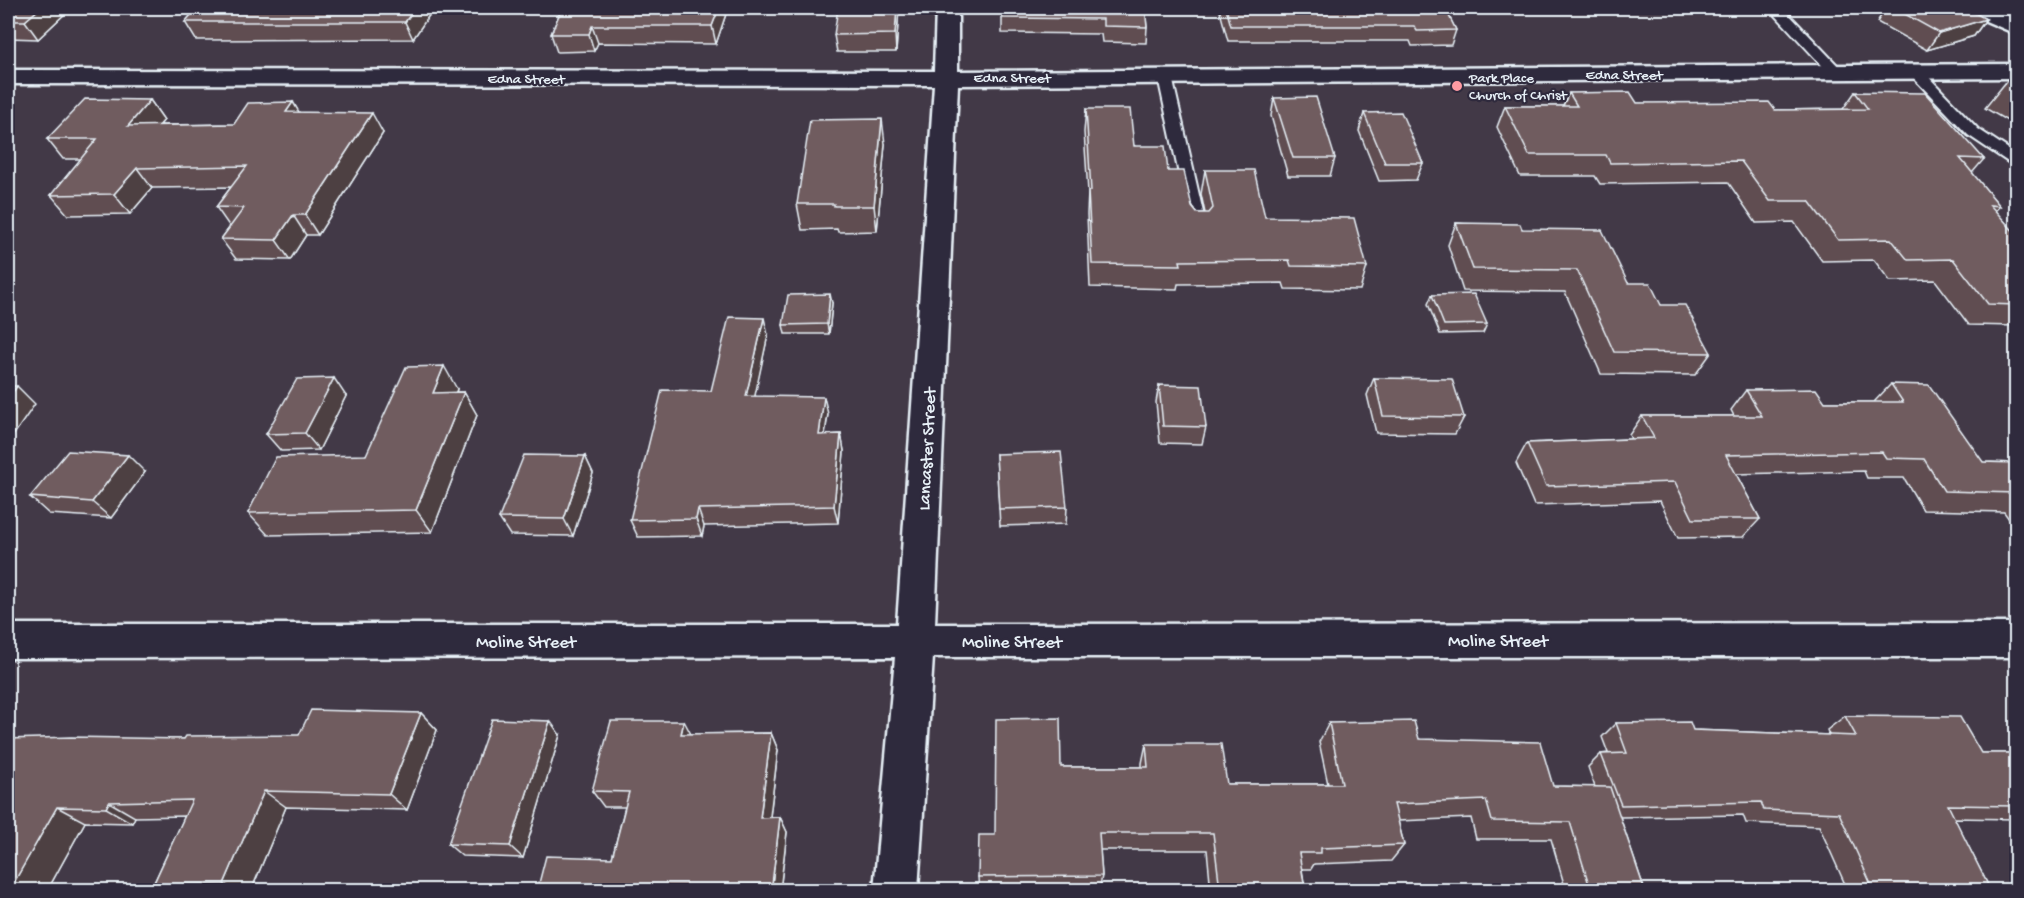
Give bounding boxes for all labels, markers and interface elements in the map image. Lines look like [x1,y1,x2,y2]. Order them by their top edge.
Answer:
street label: Edna Street [1585,67,1664,85]
street label: Edna Street [973,70,1052,88]
place label: Park Place Church of Christ [1468,70,1568,105]
street label: Edna Street [487,71,566,89]
marker: Park Place Church of Christ [1450,79,1464,93]
street label: Lancaster Street [915,385,942,511]
street label: Moline Street [1448,632,1550,653]
street label: Moline Street [476,633,578,654]
street label: Moline Street [962,633,1064,654]

